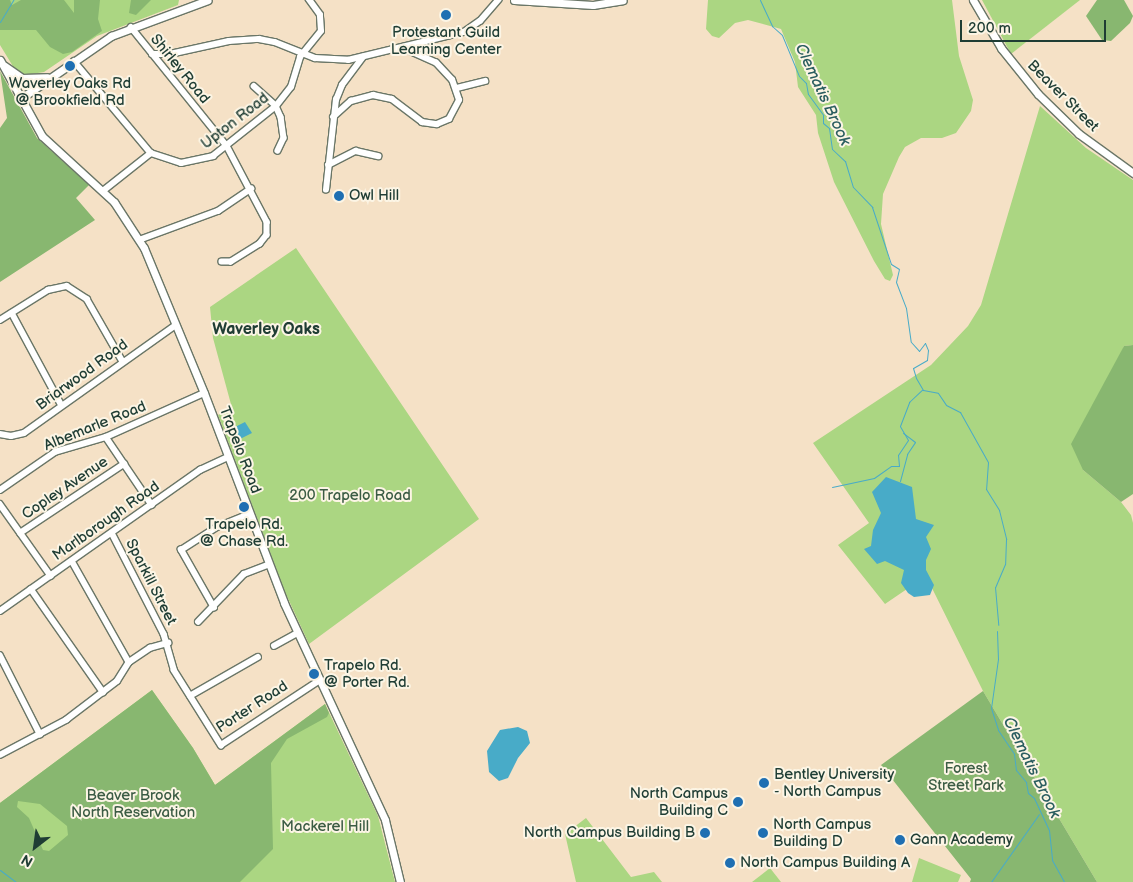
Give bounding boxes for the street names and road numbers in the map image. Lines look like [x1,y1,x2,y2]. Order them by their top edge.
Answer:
street label: Shirley Road [146,30,214,108]
street label: Beaver Street [1023,56,1103,136]
street label: Upton Road [198,89,272,153]
street label: Briarwood Road [33,336,131,414]
street label: Albemarle Road [41,397,149,455]
street label: Trapelo Road [215,404,265,496]
street label: Copley Avenue [18,452,112,524]
street label: Marlborough Road [49,477,163,565]
street label: Sparkill Street [122,536,180,628]
street label: Porter Road [213,677,291,737]

